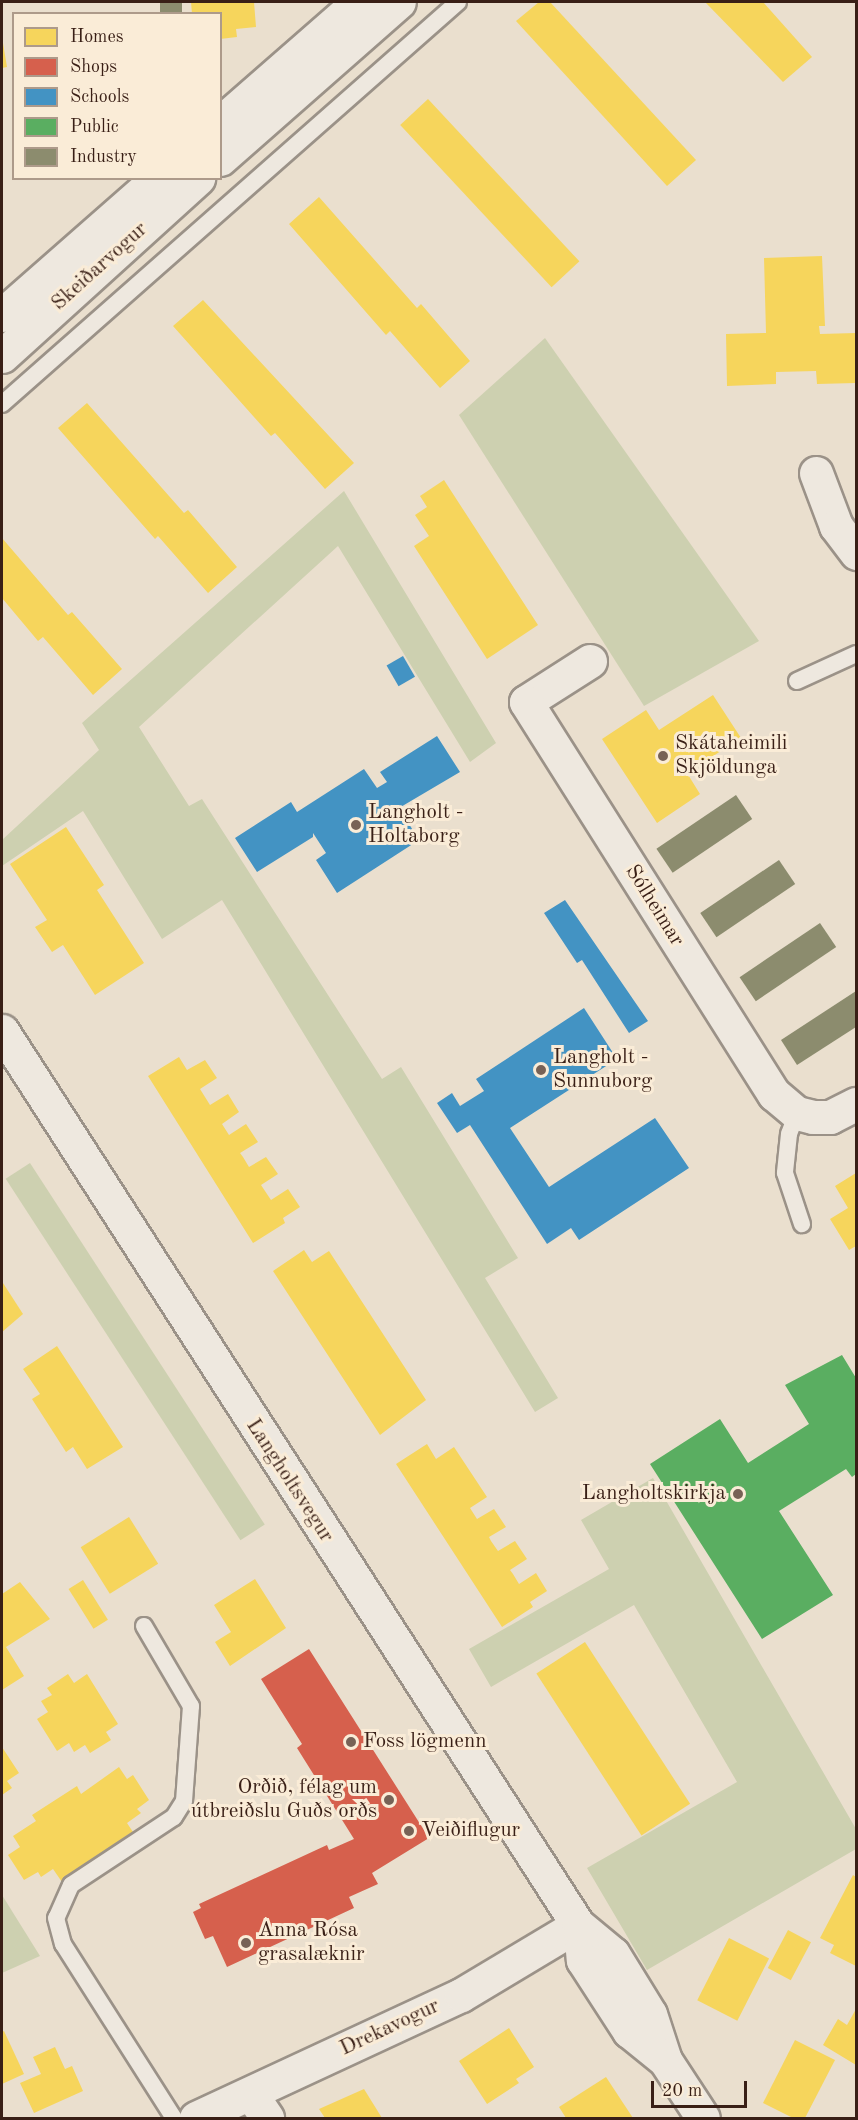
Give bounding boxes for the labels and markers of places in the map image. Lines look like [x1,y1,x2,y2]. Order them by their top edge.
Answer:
place label: Skátaheimili Skjöldunga [675,731,787,781]
marker: Skátaheimili Skjöldunga [656,749,670,763]
place label: Langholt - Holtaborg [368,800,464,850]
marker: Langholt - Holtaborg [349,818,363,832]
place label: Langholt - Sunnuborg [553,1045,652,1095]
marker: Langholt - Sunnuborg [534,1063,548,1077]
place label: Langholtskirkja [582,1481,726,1507]
marker: Langholtskirkja [731,1487,745,1501]
place label: Foss lögmenn [363,1729,487,1755]
marker: Foss lögmenn [344,1735,358,1749]
place label: Orðið, félag um útbreiðslu Guðs orðs [191,1775,377,1825]
marker: Orðið, félag um útbreiðslu Guðs orðs [382,1793,396,1807]
place label: Veiðiflugur [421,1818,520,1844]
marker: Veiðiflugur [402,1824,416,1838]
place label: Anna Rósa grasalæknir [258,1918,365,1968]
marker: Anna Rósa grasalæknir [239,1936,253,1950]

